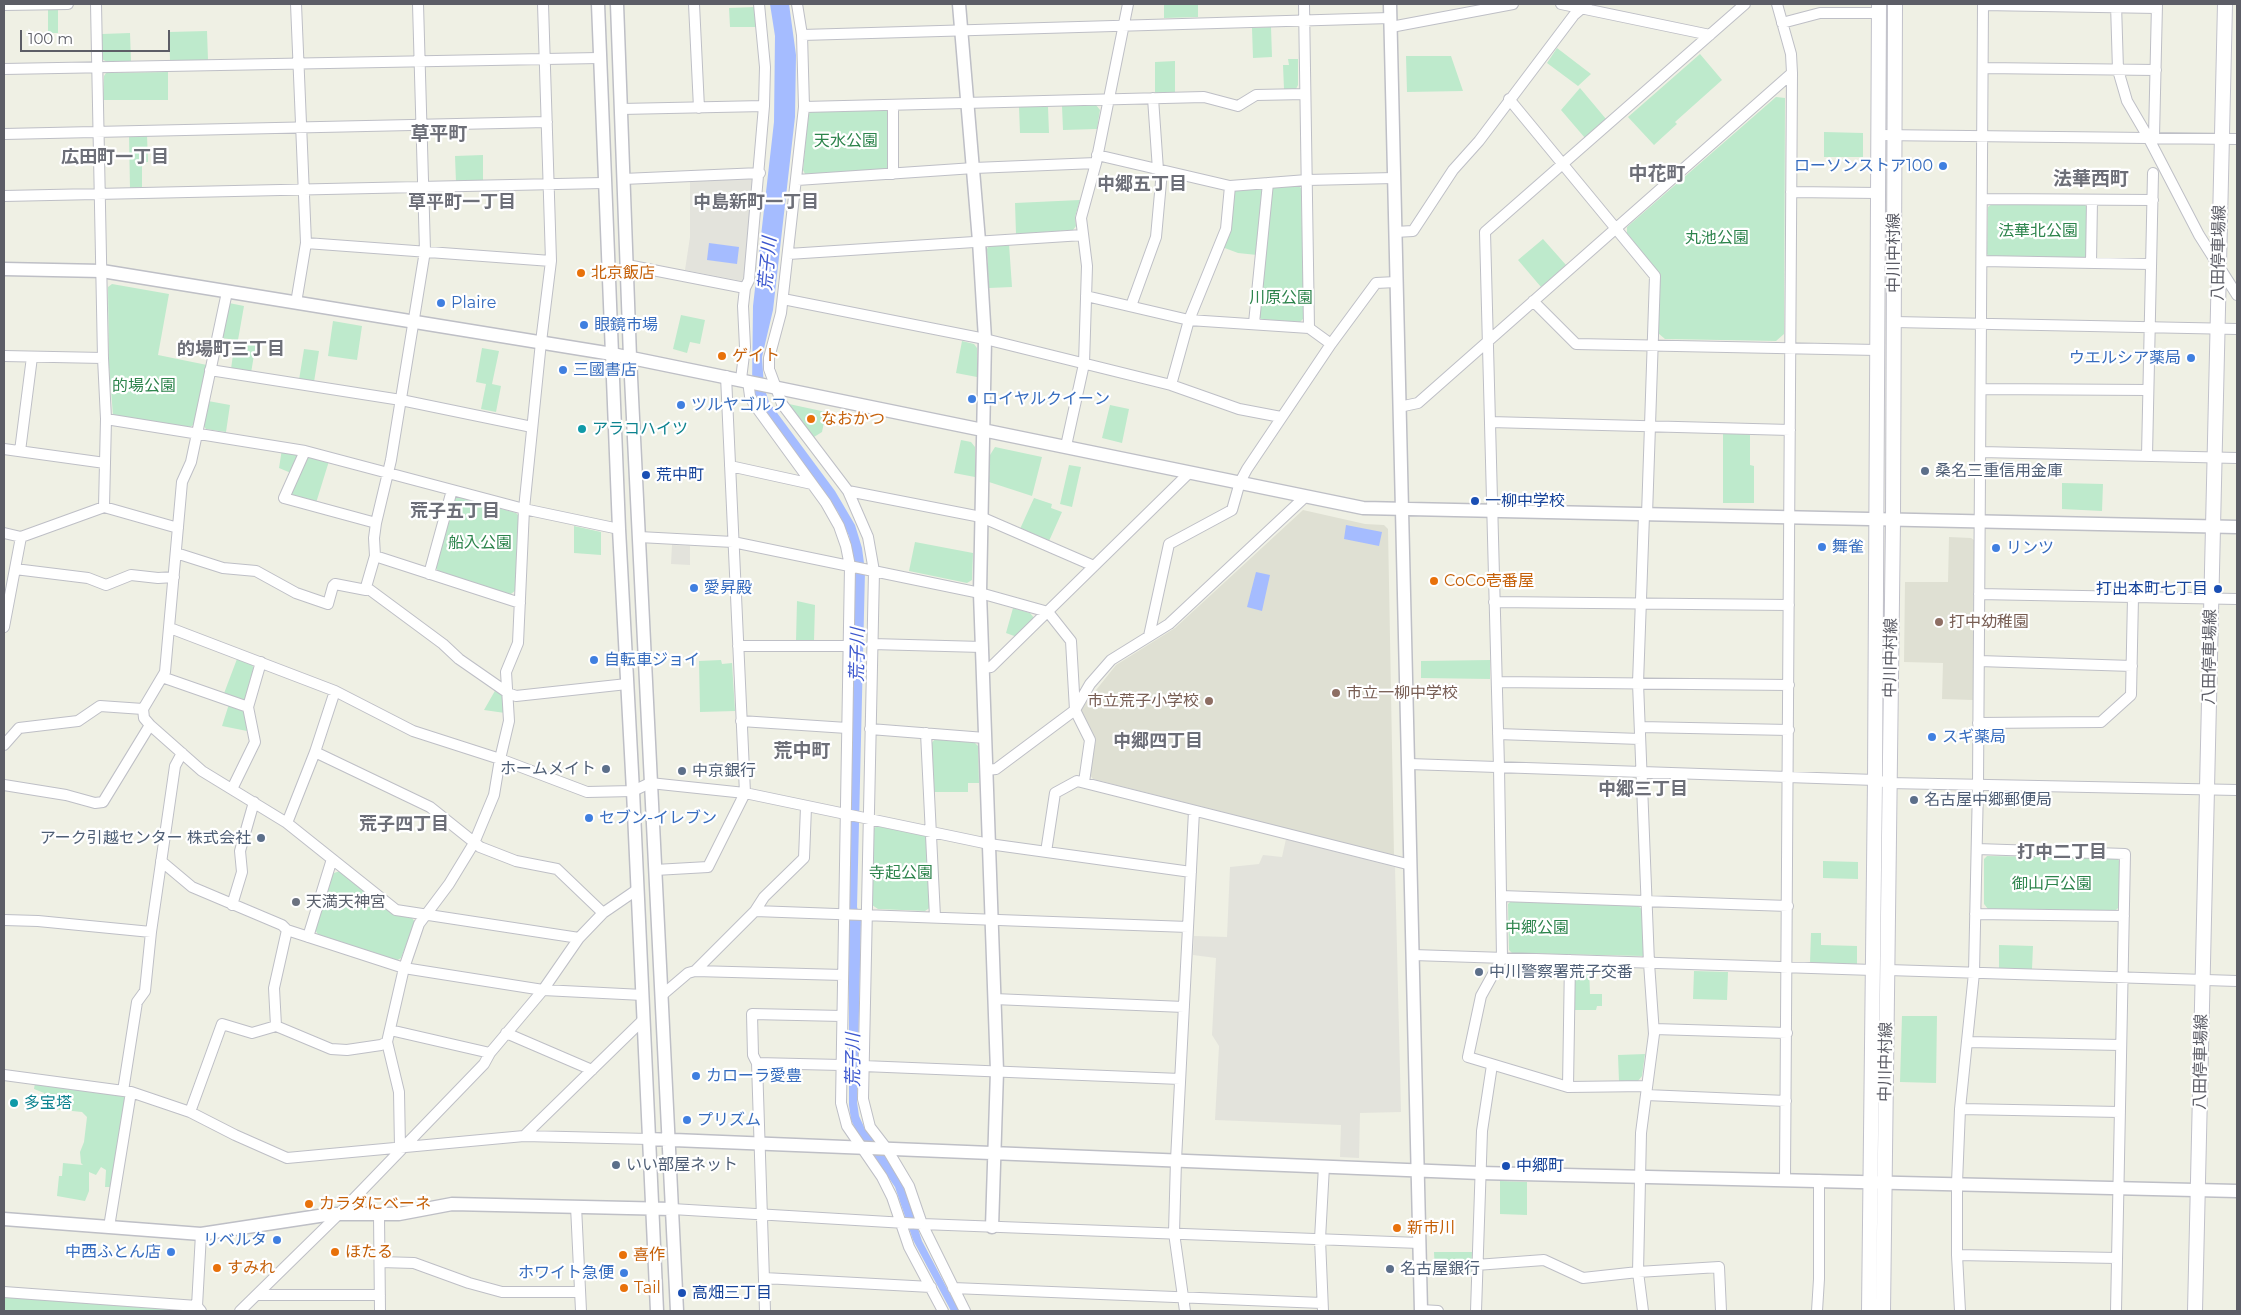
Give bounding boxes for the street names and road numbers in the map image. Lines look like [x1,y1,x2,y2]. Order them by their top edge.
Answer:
street label: 八田停車場線 [2209,205,2229,301]
street label: 中川中村線 [1884,213,1904,293]
street label: 八田停車場線 [2200,609,2220,705]
street label: 中川中村線 [1881,618,1901,698]
street label: 八田停車場線 [2191,1014,2211,1110]
street label: 中川中村線 [1876,1022,1896,1102]

